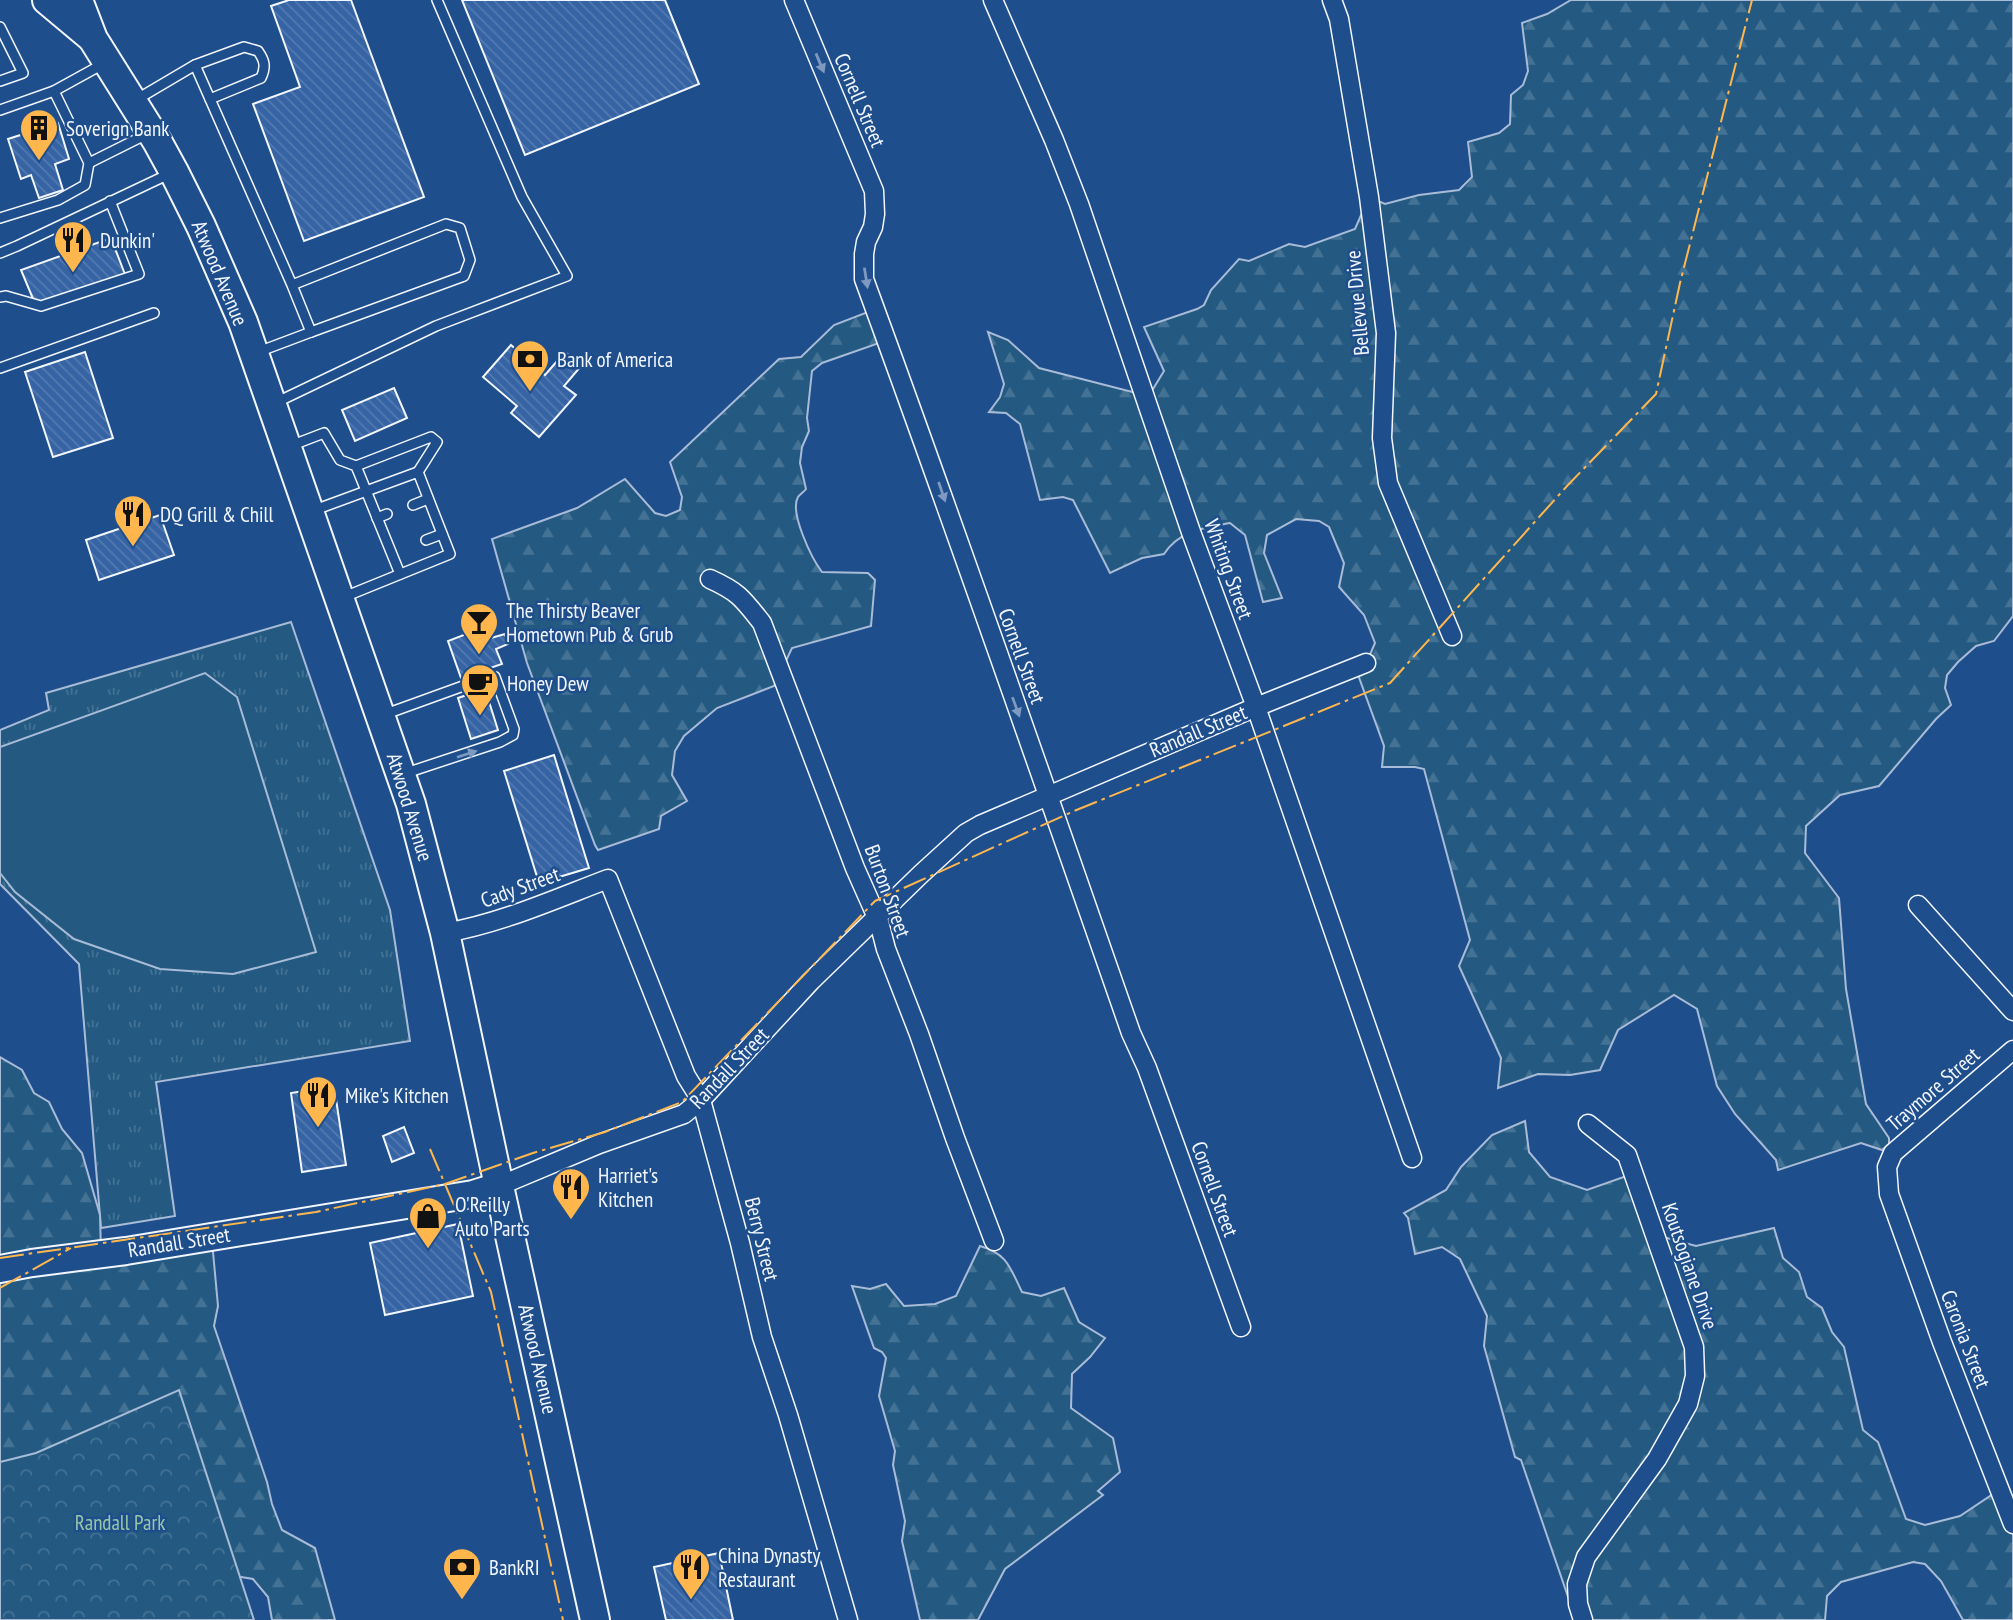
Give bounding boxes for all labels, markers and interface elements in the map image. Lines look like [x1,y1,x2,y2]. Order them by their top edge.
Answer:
street label: Cornell Street [828,49,892,151]
one-way arrow [815,53,826,74]
building icon: Soverign Bank [18,107,60,162]
place label: Soverign Bank [66,115,169,142]
street label: Atwood Avenue [186,216,254,330]
restaurant icon: Dunkin' [52,219,94,274]
place label: Dunkin' [100,227,155,254]
street label: Bellevue Drive [1339,249,1375,357]
one-way arrow [861,267,872,289]
bank icon: Bank of America [509,338,551,393]
place label: Bank of America [557,346,673,373]
one-way arrow [937,481,948,502]
restaurant icon: DQ Grill & Chill [112,493,154,548]
place label: DQ Grill & Chill [160,501,273,528]
street label: Whiting Street [1198,515,1260,623]
place label: The Thirsty Beaver Hometown Pub & Grub [506,597,673,648]
bar icon: The Thirsty Beaver Hometown Pub & Grub [458,601,500,656]
street label: Cornell Street [992,605,1052,708]
cafe icon: Honey Dew [459,662,501,717]
place label: Honey Dew [507,670,589,697]
one-way arrow [1011,696,1022,717]
street label: Randall Street [1145,698,1251,764]
one-way arrow [456,748,477,759]
street label: Atwood Avenue [381,750,439,864]
street label: Burton Street [859,841,917,941]
street label: Cady Street [477,860,563,914]
street label: Randall Street [684,1021,775,1114]
street label: Traymore Street [1881,1041,1985,1137]
restaurant icon: Mike's Kitchen [297,1074,339,1129]
place label: Mike's Kitchen [345,1082,449,1109]
street label: Cornell Street [1185,1138,1245,1241]
place label: Harriet's Kitchen [598,1162,658,1213]
restaurant icon: Harriet's Kitchen [550,1166,592,1221]
place label: O'Reilly Auto Parts [455,1191,530,1242]
street label: Berry Street [739,1194,785,1284]
shop icon: O'Reilly Auto Parts [407,1195,449,1250]
street label: Koutsogiane Drive [1656,1199,1724,1333]
street label: Randall Street [126,1221,232,1263]
street label: Caronia Street [1935,1286,1997,1392]
street label: Atwood Avenue [512,1301,564,1417]
park label: Randall Park [75,1509,165,1536]
place label: China Dynasty Restaurant [718,1542,821,1593]
bank icon: BankRI [441,1546,483,1601]
restaurant icon: China Dynasty Restaurant [670,1546,712,1601]
place label: BankRI [489,1554,540,1581]

